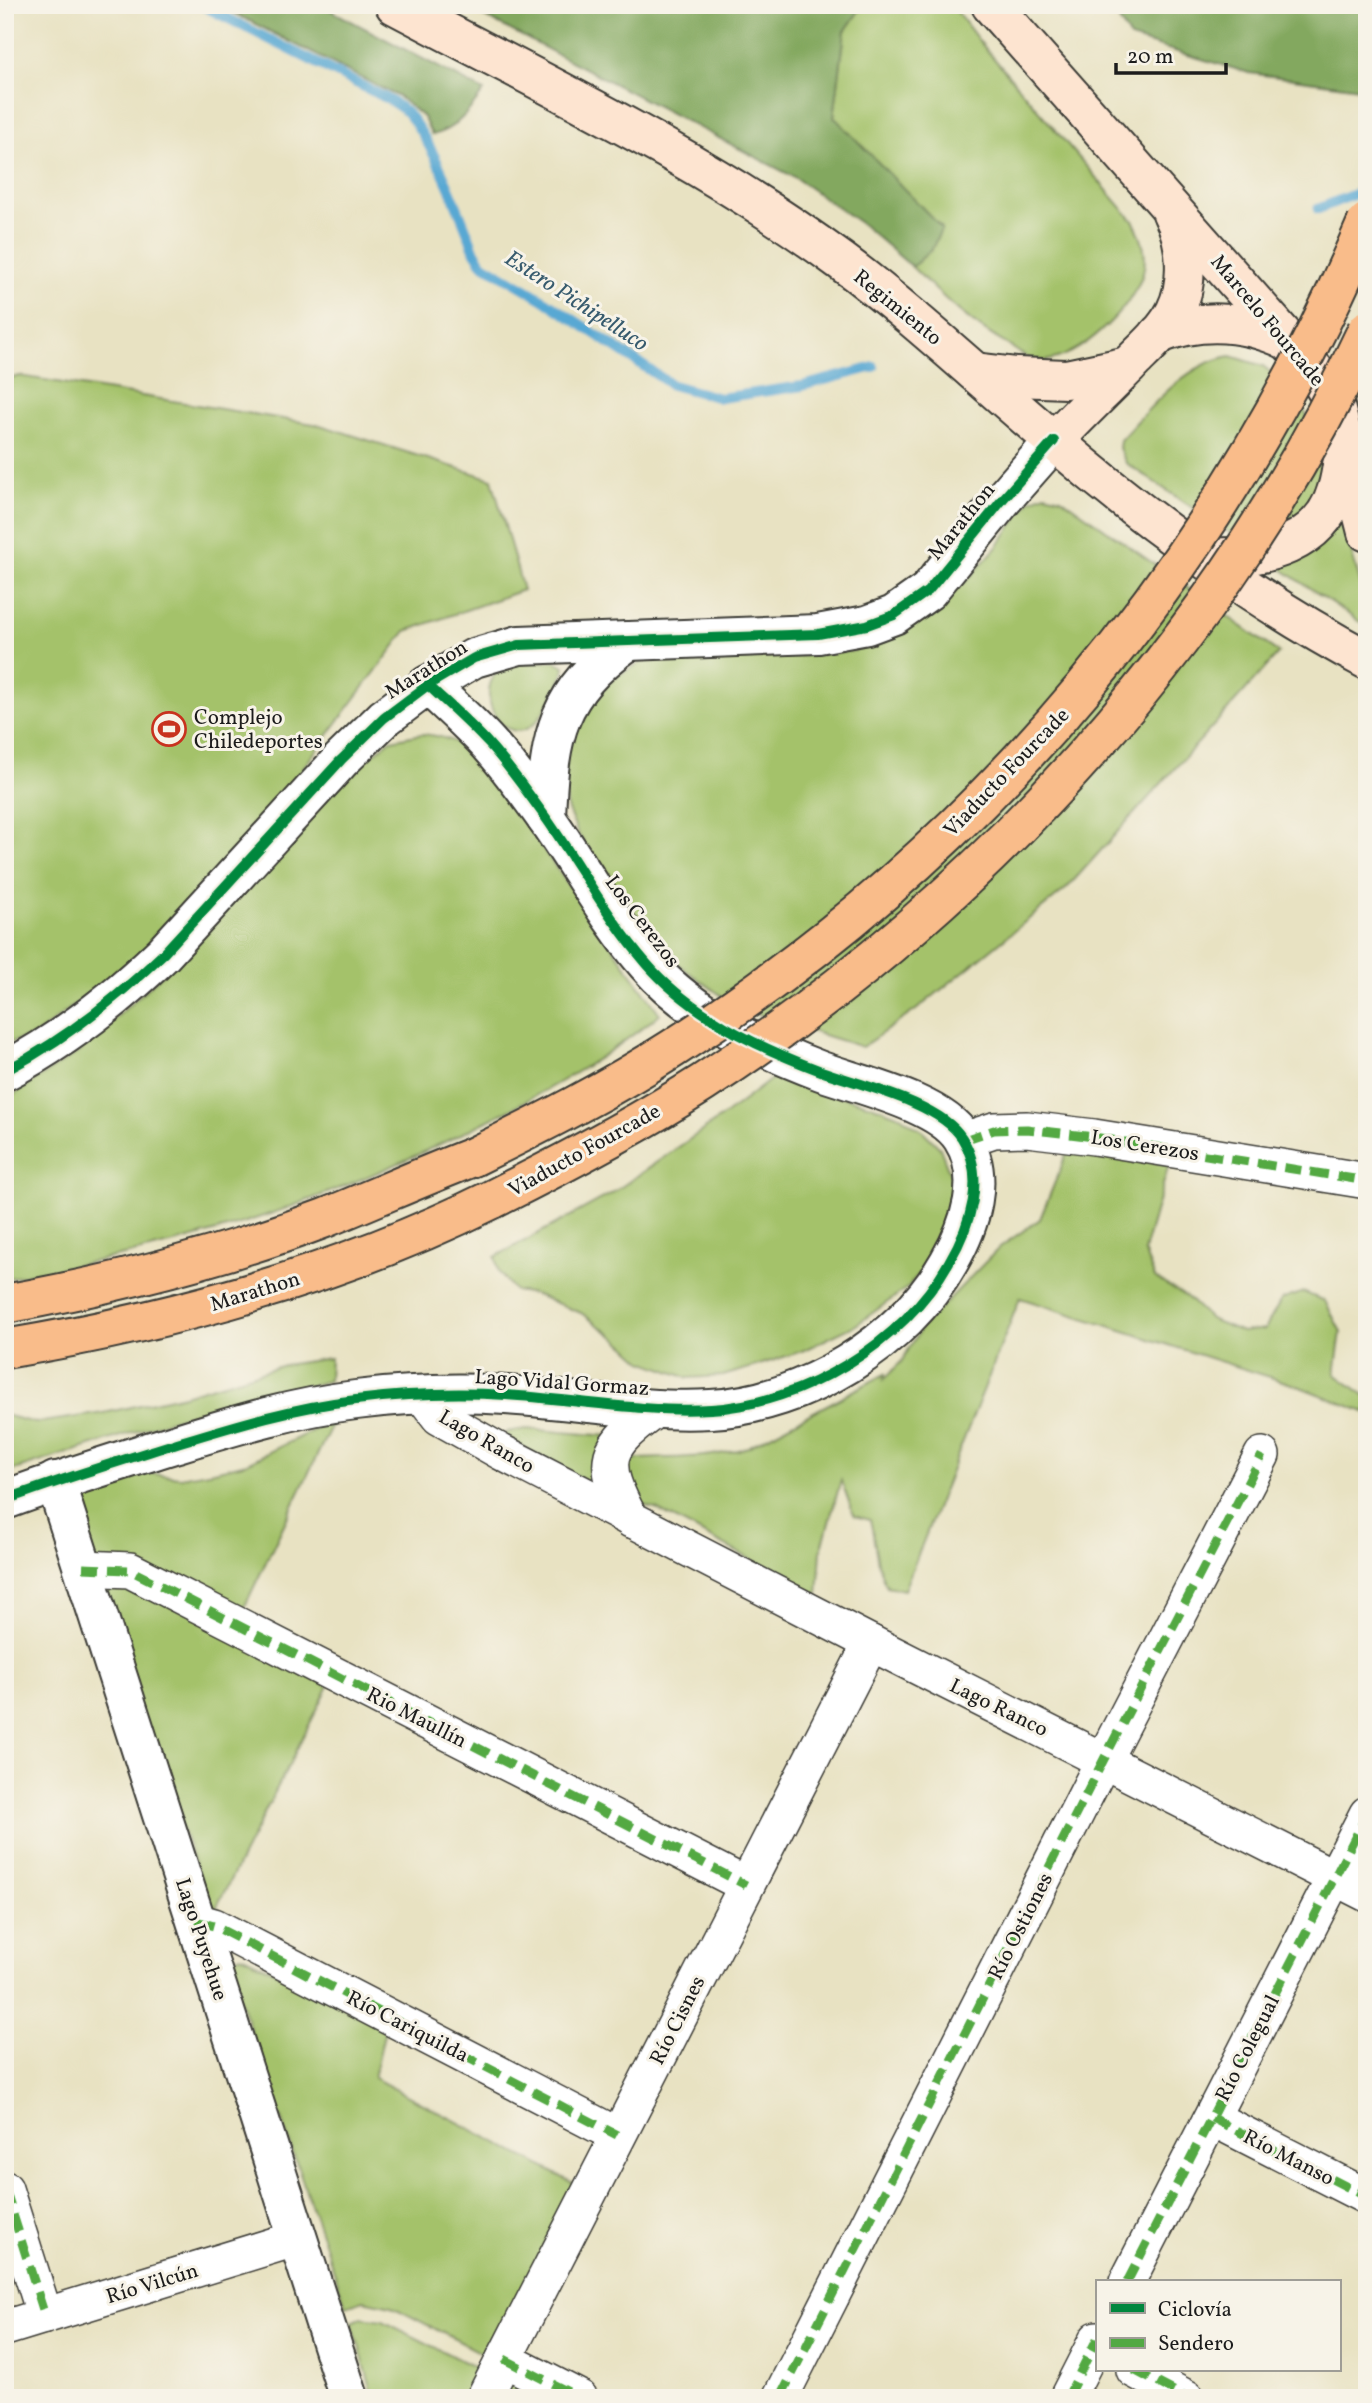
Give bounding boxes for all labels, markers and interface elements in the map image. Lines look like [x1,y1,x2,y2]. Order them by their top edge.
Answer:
scale bar [1116,32,1227,76]
text: 20 m [1127,43,1173,72]
water label: Estero Pichipelluco [498,243,654,360]
street label: Marcelo Fourcade [1203,249,1331,393]
street label: Regimiento [846,263,948,353]
street label: Marathon [922,477,1003,567]
street label: Marathon [380,633,474,707]
street label: Viaducto Fourcade [938,702,1077,844]
place label: Complejo Chiledeportes [194,704,323,757]
sports icon: Complejo Chiledeportes [150,710,188,748]
street label: Los Cerezos [597,870,686,974]
street label: Viaducto Fourcade [503,1097,666,1205]
street label: Los Cerezos [1089,1124,1201,1169]
street label: Marathon [207,1265,304,1320]
street label: Lago Vidal Gormaz [474,1363,650,1404]
street label: Lago Ranco [433,1403,540,1481]
street label: Lago Ranco [944,1672,1052,1745]
street label: Rio Maullín [361,1681,472,1756]
street label: Río Ostiones [982,1868,1061,1985]
street label: Lago Puyehue [167,1875,234,2004]
street label: Río Cisnes [643,1971,713,2070]
street label: Río Cariquilda [341,1984,473,2071]
street label: Río Colegual [1209,1990,1288,2107]
street label: Río Manso [1238,2123,1339,2194]
street label: Río Vilcún [103,2257,202,2312]
legend [1096,2280,1340,2372]
text: Ciclovía [1158,2296,1232,2325]
text: Sendero [1158,2330,1234,2359]

